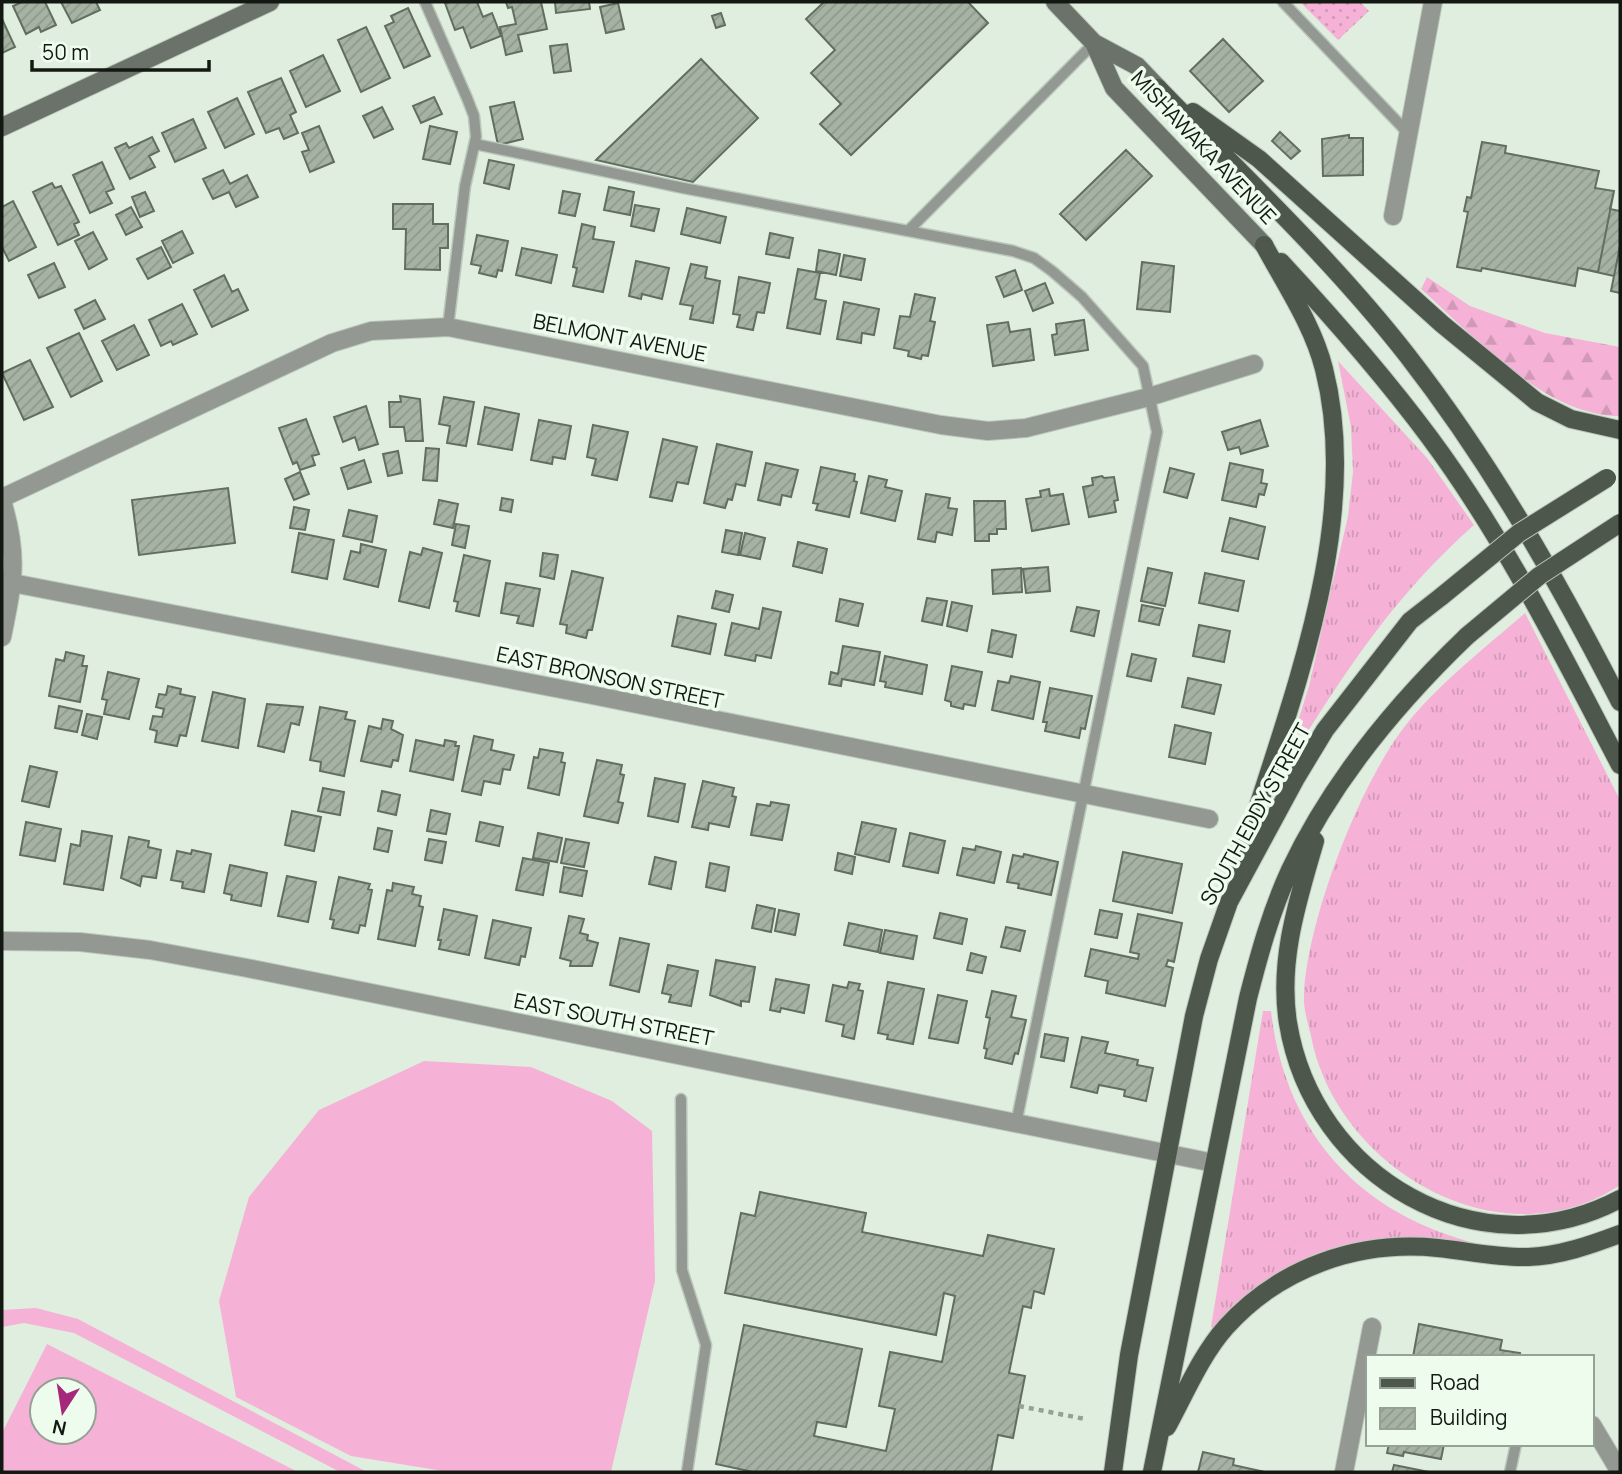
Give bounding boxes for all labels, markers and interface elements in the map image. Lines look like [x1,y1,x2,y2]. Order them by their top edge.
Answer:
scale bar [32,28,208,72]
text: 50 m [42,38,89,66]
street label: MISHAWAKA AVENUE [1125,64,1283,230]
street label: BELMONT AVENUE [531,306,709,368]
street label: EAST BRONSON STREET [494,639,727,715]
street label: SOUTH EDDY STREET [1193,718,1317,910]
street label: EAST SOUTH STREET [512,986,717,1052]
legend [1366,1355,1594,1446]
text: Road [1430,1368,1480,1396]
north arrow [28,1376,98,1446]
text: Building [1430,1403,1507,1431]
text: N [50,1413,69,1442]

